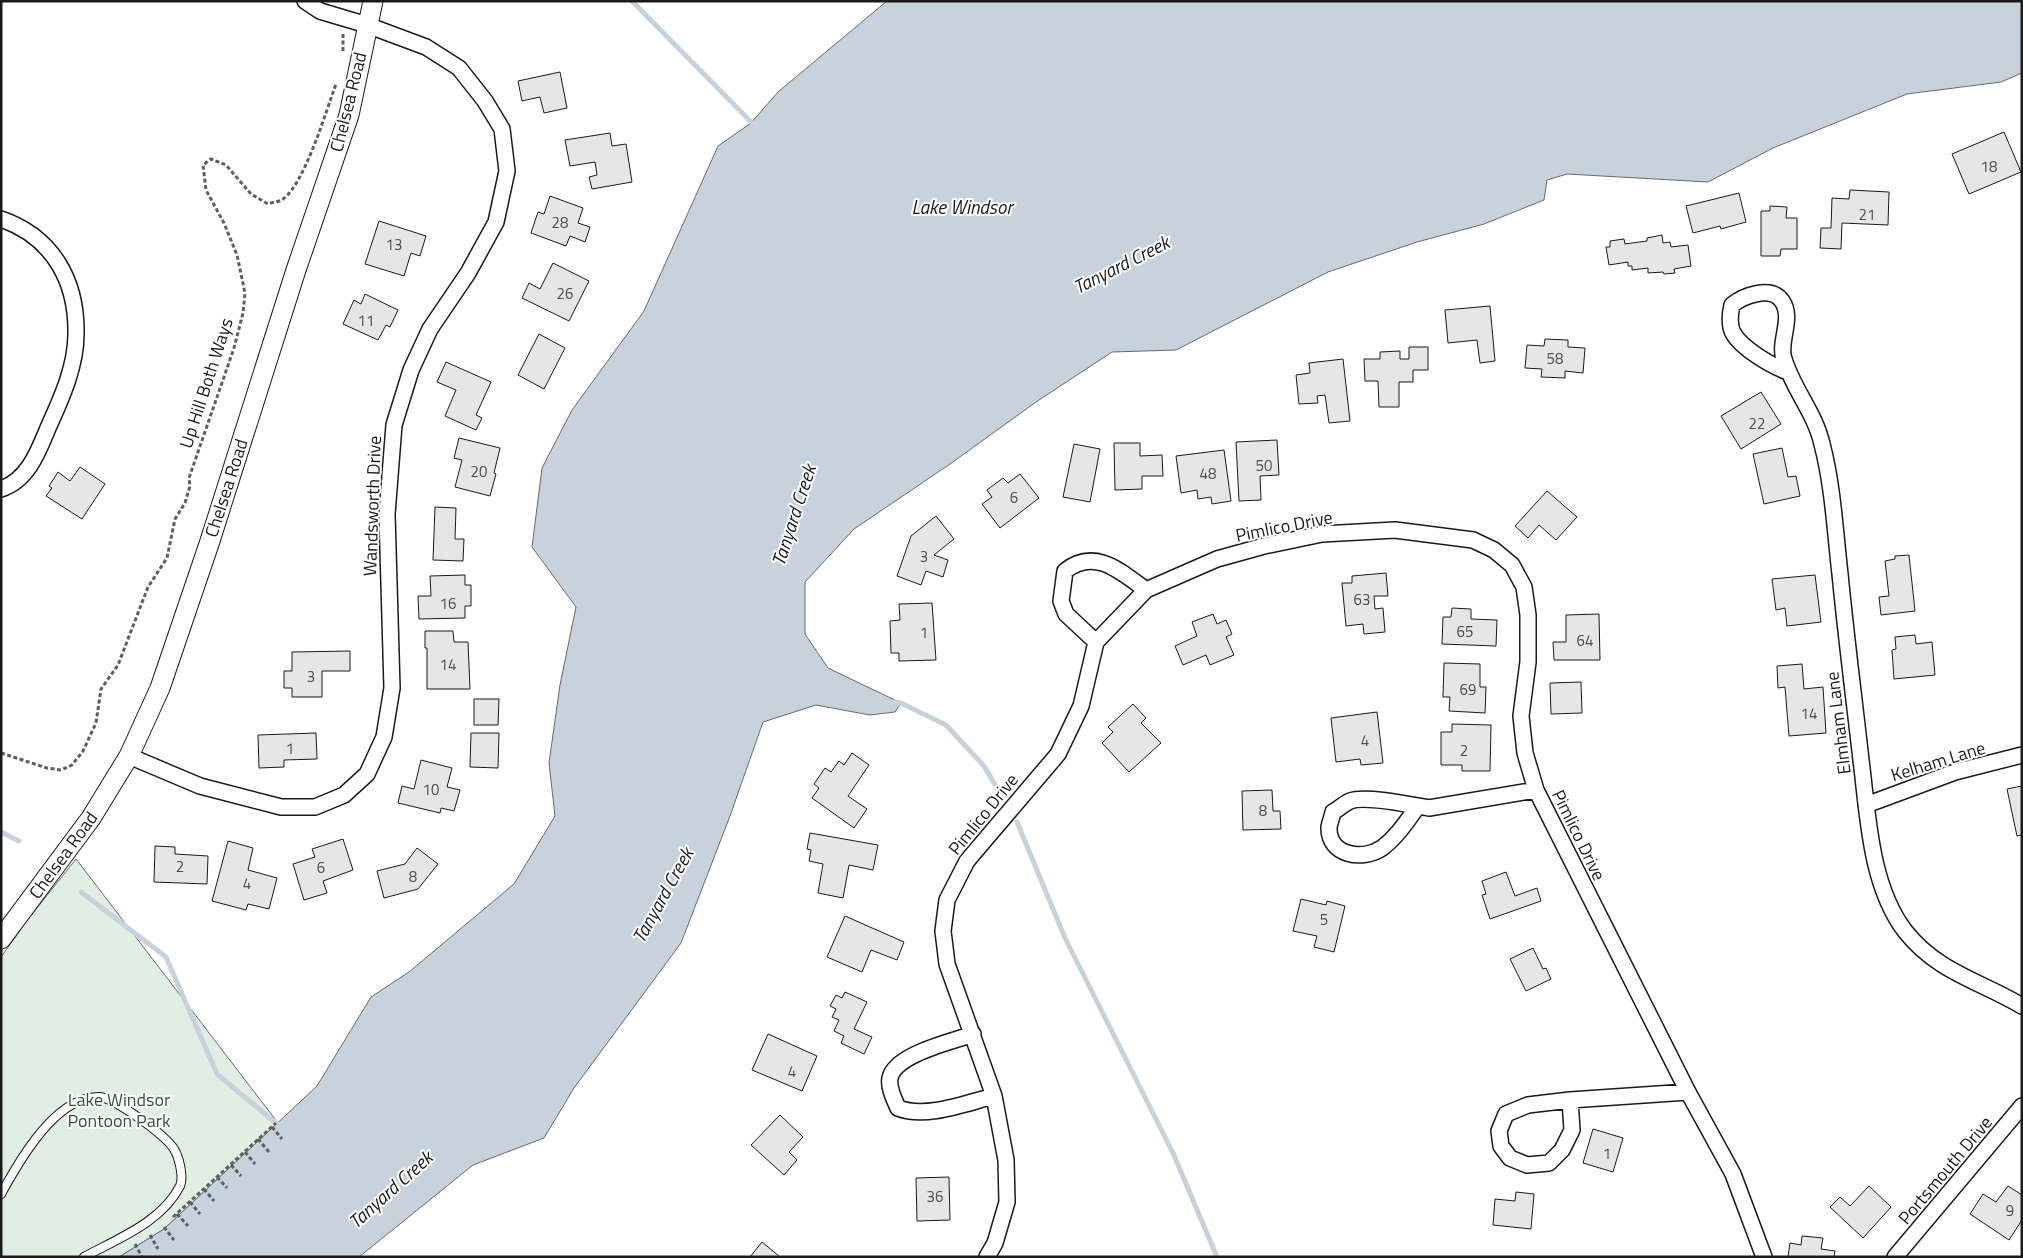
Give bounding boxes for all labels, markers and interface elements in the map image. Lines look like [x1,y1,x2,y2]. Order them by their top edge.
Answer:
street label: Chelsea Road [323,49,373,155]
house number: 18 [1981,155,1997,178]
water label: Lake Windsor [912,192,1014,221]
house number: 21 [1859,203,1875,226]
house number: 28 [552,211,568,234]
water label: Tanyard Creek [1068,226,1177,301]
house number: 13 [386,233,402,256]
house number: 26 [557,282,573,305]
house number: 11 [358,309,374,332]
street label: Up Hill Both Ways [172,314,240,452]
house number: 58 [1547,347,1563,370]
house number: 22 [1749,412,1765,435]
street label: Chelsea Road [197,435,255,541]
street label: Wandsworth Drive [356,435,388,577]
house number: 50 [1256,454,1272,477]
water label: Tanyard Creek [763,458,824,569]
house number: 20 [471,460,487,483]
house number: 48 [1200,462,1216,485]
house number: 6 [1010,486,1018,509]
street label: Pimlico Drive [1233,503,1335,549]
house number: 3 [920,545,928,568]
house number: 63 [1354,588,1370,611]
house number: 16 [440,592,456,615]
house number: 65 [1457,620,1473,643]
house number: 1 [920,621,928,644]
house number: 64 [1577,629,1593,652]
house number: 14 [440,653,456,676]
house number: 3 [307,665,315,688]
street label: Elmham Lane [1818,670,1858,776]
house number: 69 [1460,678,1476,701]
house number: 14 [1801,702,1817,725]
house number: 4 [1361,729,1369,752]
street label: Kelham Lane [1888,734,1988,788]
house number: 1 [286,737,294,760]
house number: 2 [1460,739,1468,762]
street label: Pimlico Drive [942,767,1024,861]
house number: 10 [423,778,439,801]
street label: Pimlico Drive [1545,785,1613,885]
house number: 8 [1259,799,1267,822]
street label: Chelsea Road [22,806,104,904]
water label: Tanyard Creek [624,840,701,948]
house number: 2 [176,855,184,878]
house number: 6 [317,856,325,879]
house number: 8 [409,865,417,888]
house number: 4 [243,872,251,895]
house number: 5 [1320,908,1328,931]
house number: 4 [788,1060,796,1083]
park label: Lake Windsor Pontoon Park [67,1086,171,1134]
street label: Portsmouth Drive [1891,1110,1999,1230]
water label: Tanyard Creek [341,1141,441,1235]
house number: 1 [1603,1142,1611,1165]
house number: 36 [927,1185,943,1208]
house number: 9 [2006,1199,2014,1222]

